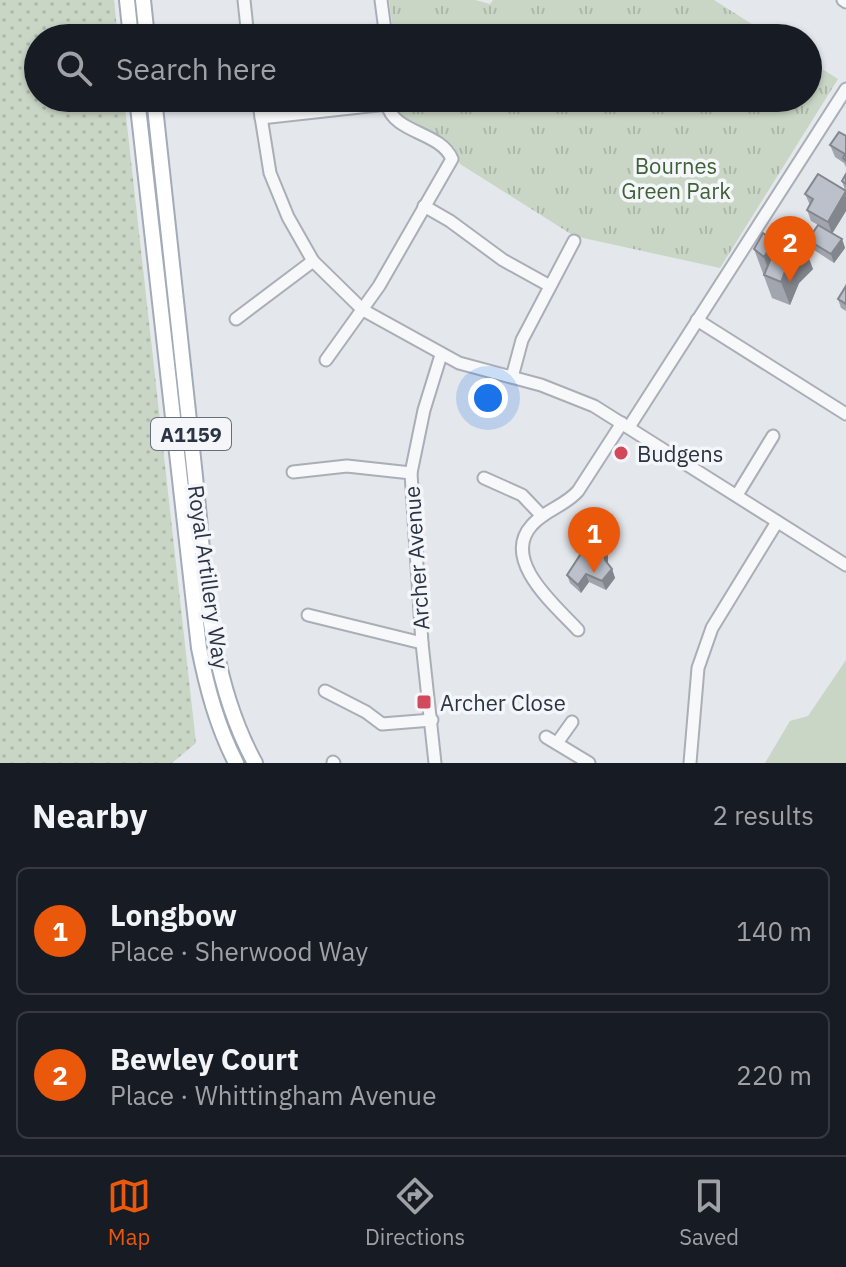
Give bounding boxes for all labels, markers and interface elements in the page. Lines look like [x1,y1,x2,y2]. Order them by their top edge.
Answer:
search box [24,24,822,112]
icon: search [52,46,96,90]
text: Search here [116,49,277,88]
park label: Bournes Green Park [621,151,731,205]
pin: 2 [764,216,816,282]
your location [468,378,508,418]
road number: A1159 [151,418,231,450]
place label: Budgens [637,439,723,468]
marker: Budgens [612,444,630,462]
street label: Royal Artillery Way [182,483,236,671]
street label: Archer Avenue [396,485,436,631]
pin: 1 [568,507,620,573]
place label: Archer Close [440,688,566,717]
marker: Archer Close [415,693,433,711]
text: Nearby [32,793,147,837]
text: 2 results [712,798,814,832]
text: Longbow [110,895,237,934]
text: 1 [52,914,68,948]
text: 140 m [736,914,812,948]
text: Place · Sherwood Way [110,934,368,968]
text: Bewley Court [110,1039,299,1078]
text: 2 [52,1058,68,1092]
text: 220 m [736,1058,812,1092]
text: Place · Whittingham Avenue [110,1078,436,1112]
tab: Map [107,1174,151,1251]
tab: Directions [365,1174,465,1251]
tab: Saved [679,1174,739,1251]

